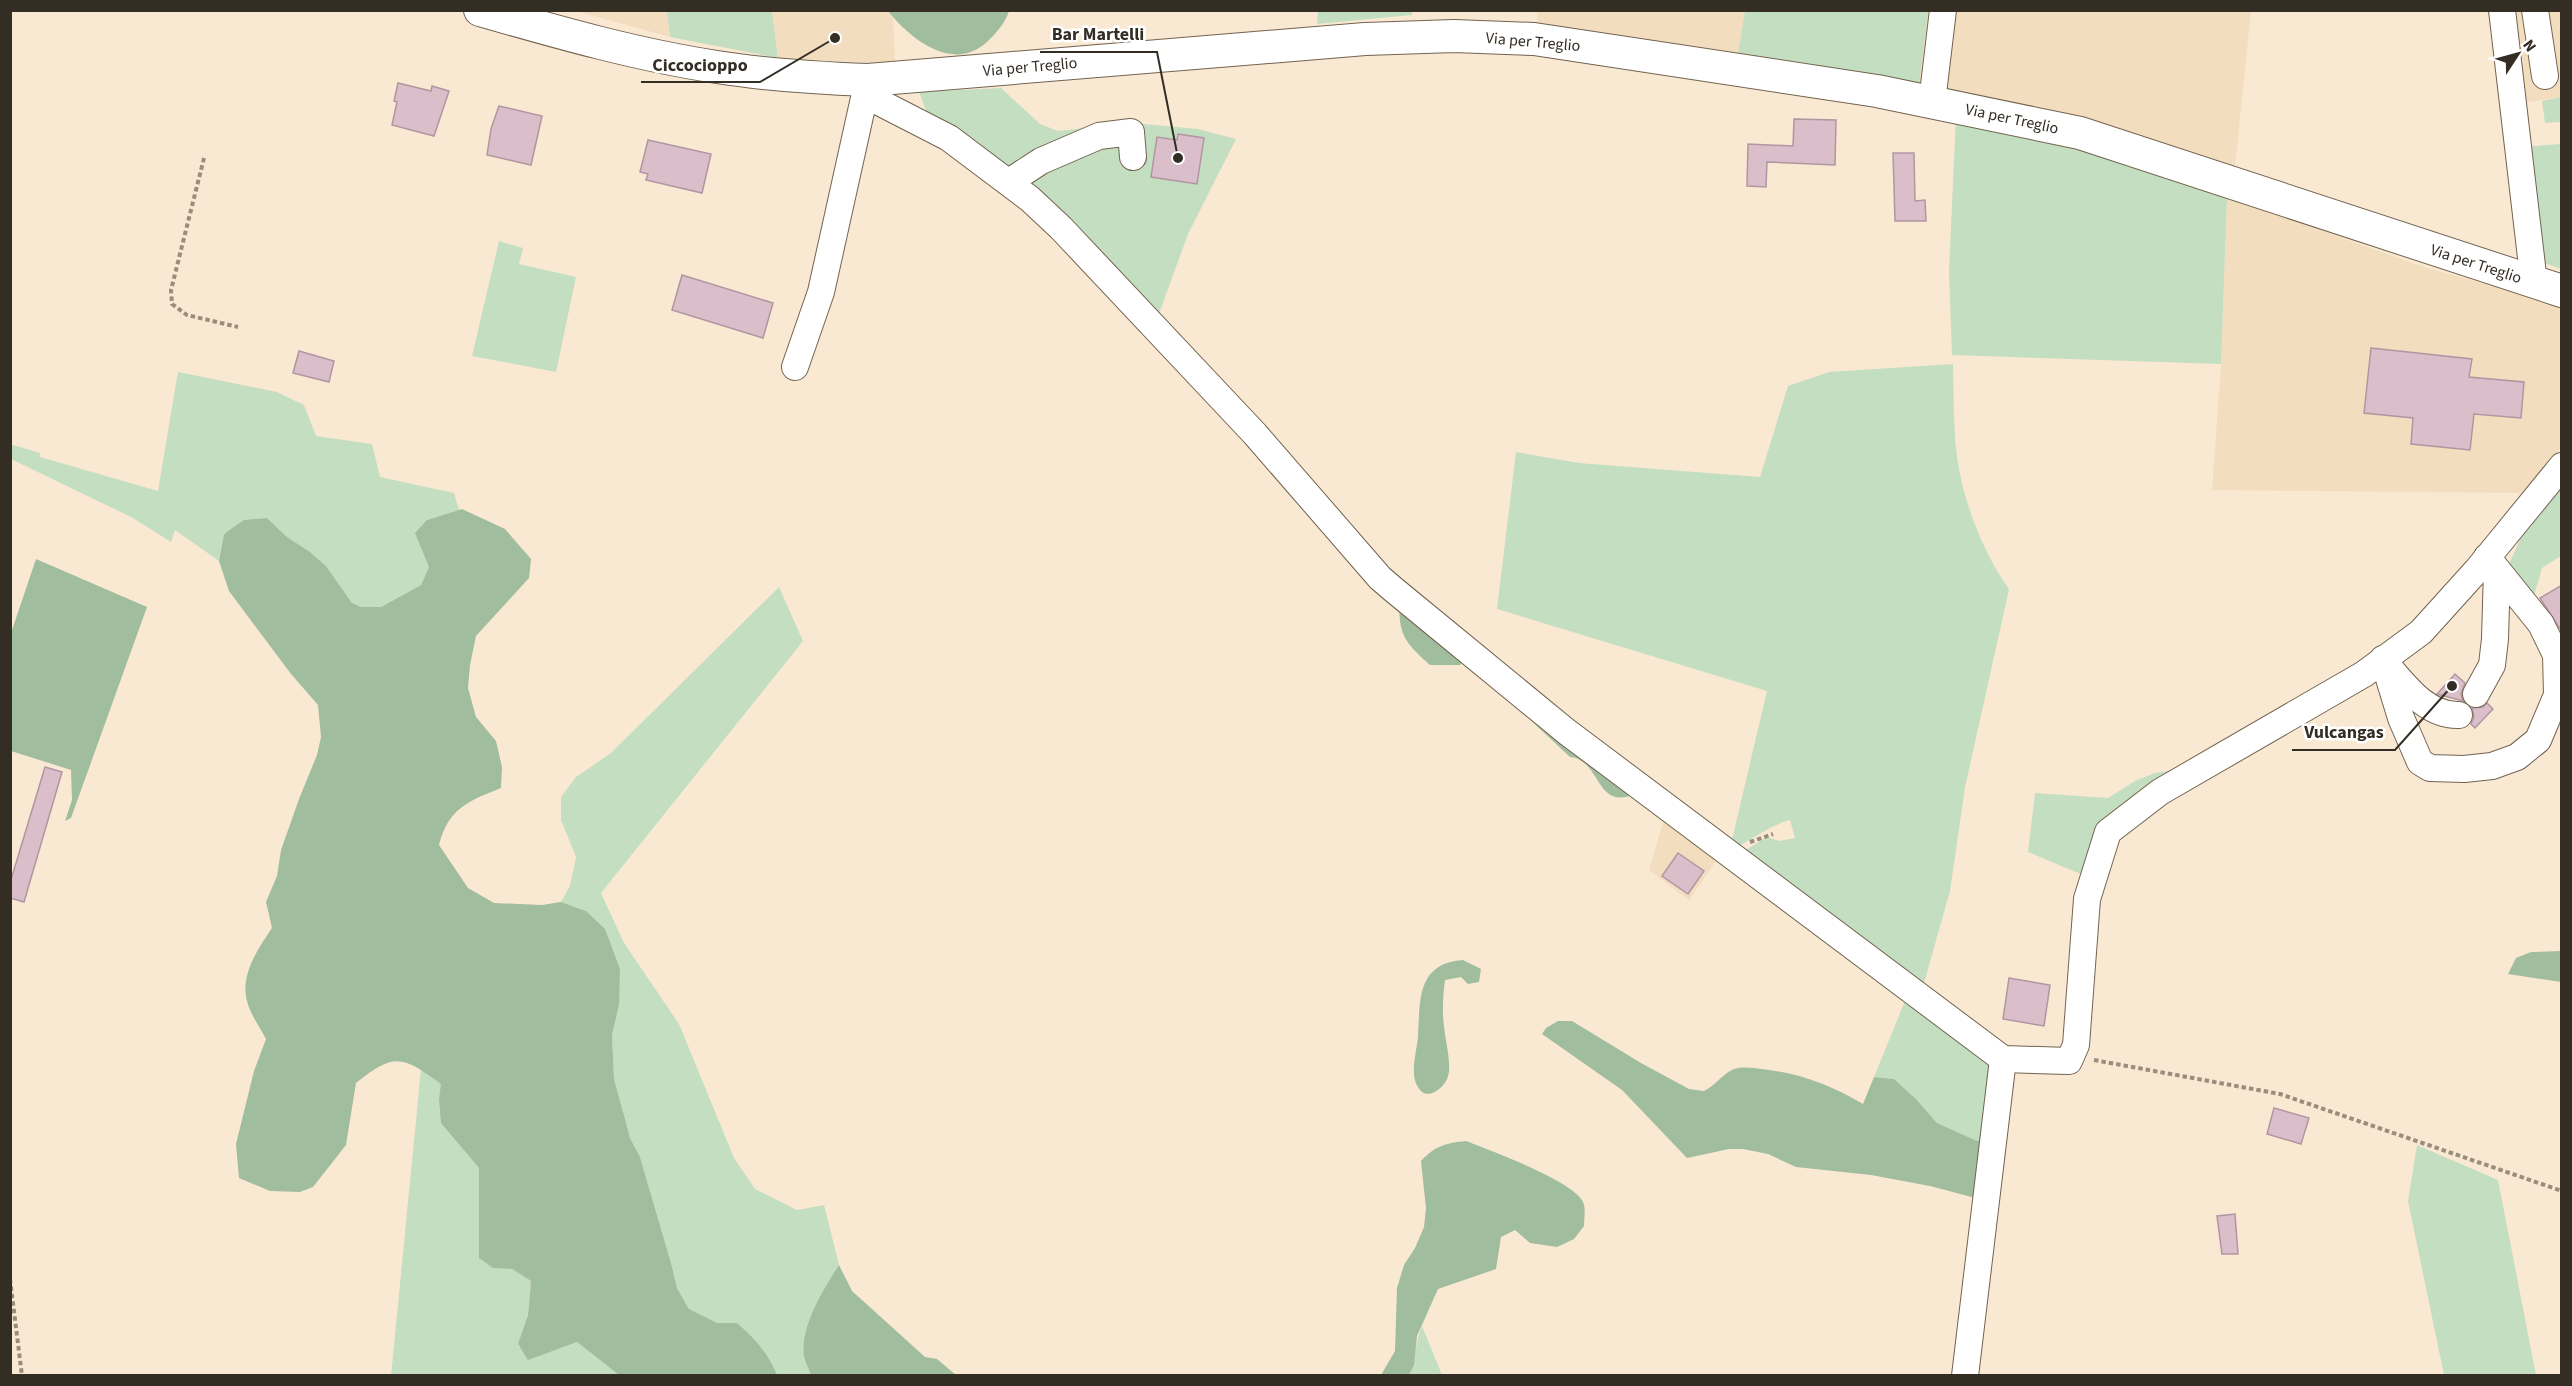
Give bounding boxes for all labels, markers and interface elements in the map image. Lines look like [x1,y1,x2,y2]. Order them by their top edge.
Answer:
callout: Bar Martelli [1040,16,1157,52]
text: Bar Martelli [1052,22,1144,47]
north arrow [2488,24,2548,84]
street label: Via per Treglio [1485,27,1581,57]
text: N [2517,35,2541,57]
callout: Ciccocioppo [641,46,760,82]
street label: Via per Treglio [982,52,1078,82]
text: Ciccocioppo [652,53,748,78]
street label: Via per Treglio [1963,98,2061,140]
street label: Via per Treglio [2428,239,2524,289]
callout: Vulcangas [2292,714,2395,750]
text: Vulcangas [2303,720,2384,745]

